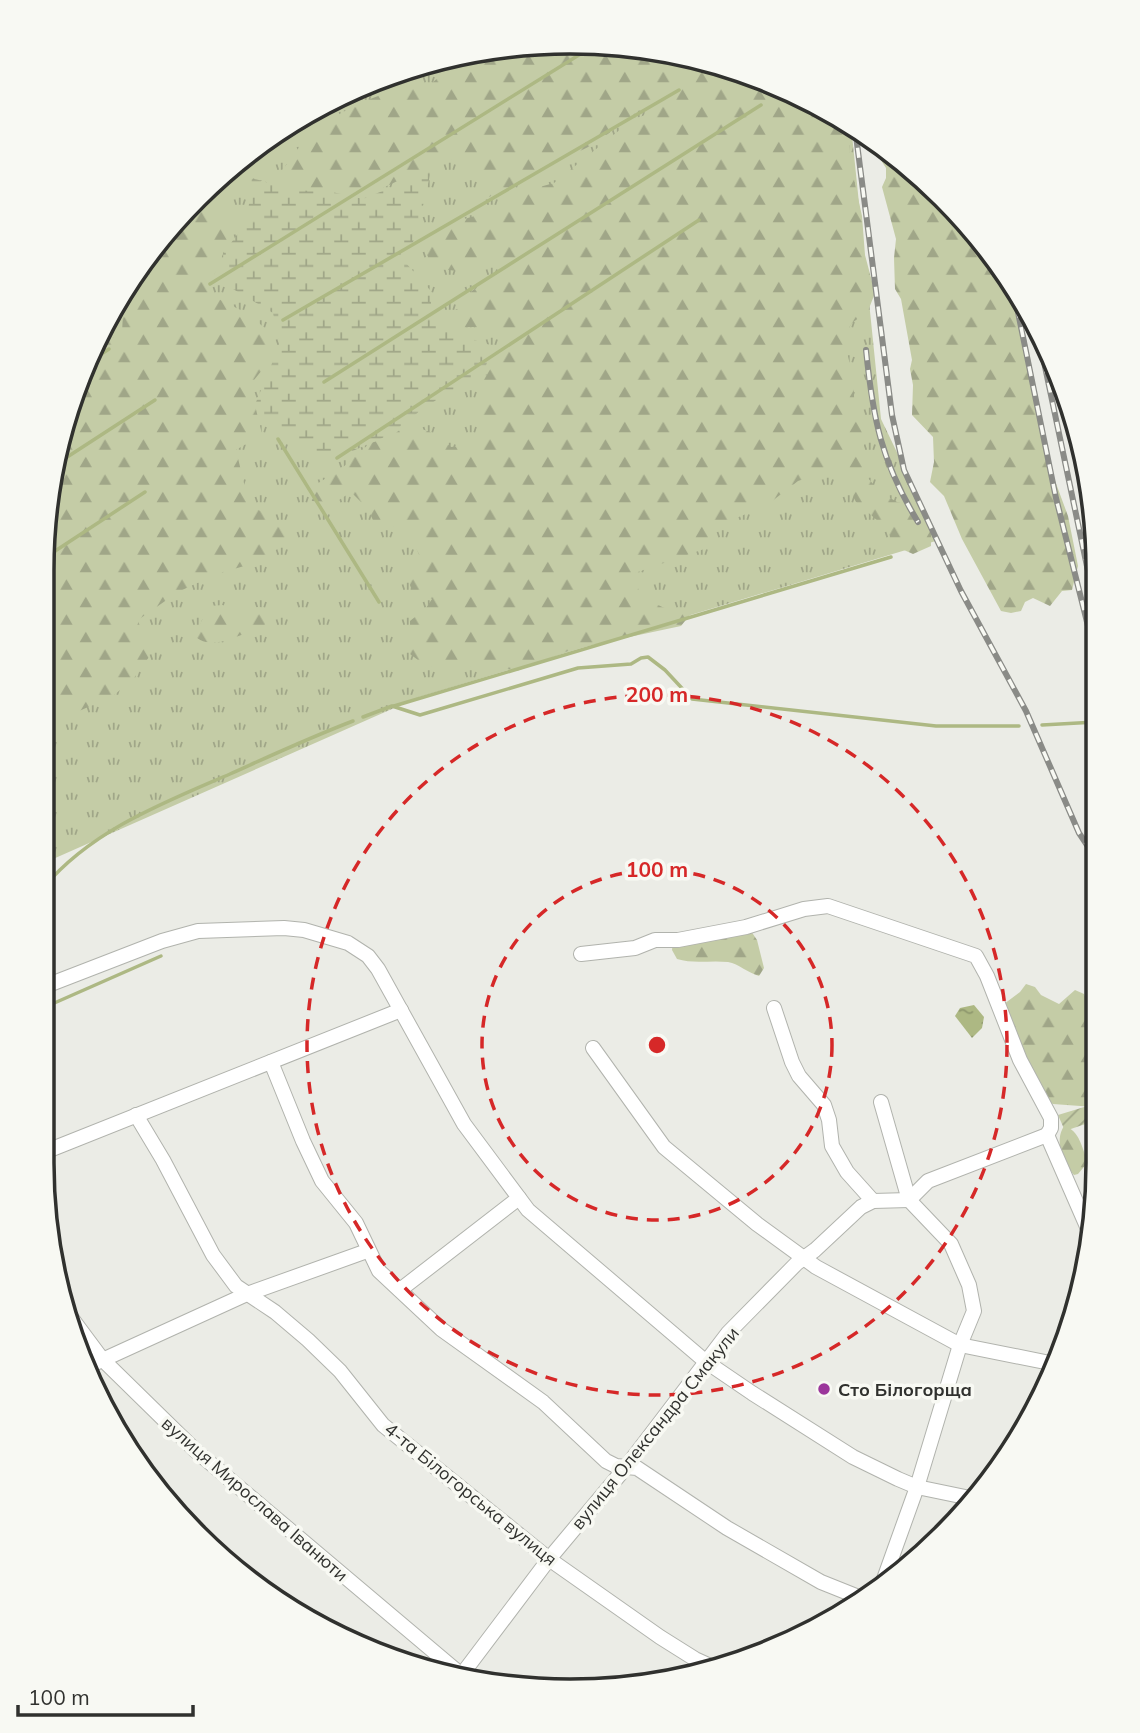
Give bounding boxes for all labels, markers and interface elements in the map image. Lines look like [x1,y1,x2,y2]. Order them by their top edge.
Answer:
text: 200 m [626,681,688,707]
text: 100 m [626,856,688,882]
centre of rings [645,1033,669,1057]
street label: вулиця Олександра Смакули [566,1322,744,1534]
place label: Сто Білогорща [838,1378,972,1401]
marker: Сто Білогорща [816,1381,832,1397]
street label: вулиця Мирослава Іванюти [157,1412,353,1586]
street label: 4-та Білогорська вулиця [380,1417,562,1571]
scale bar [18,1674,192,1718]
text: 100 m [28,1684,90,1710]

